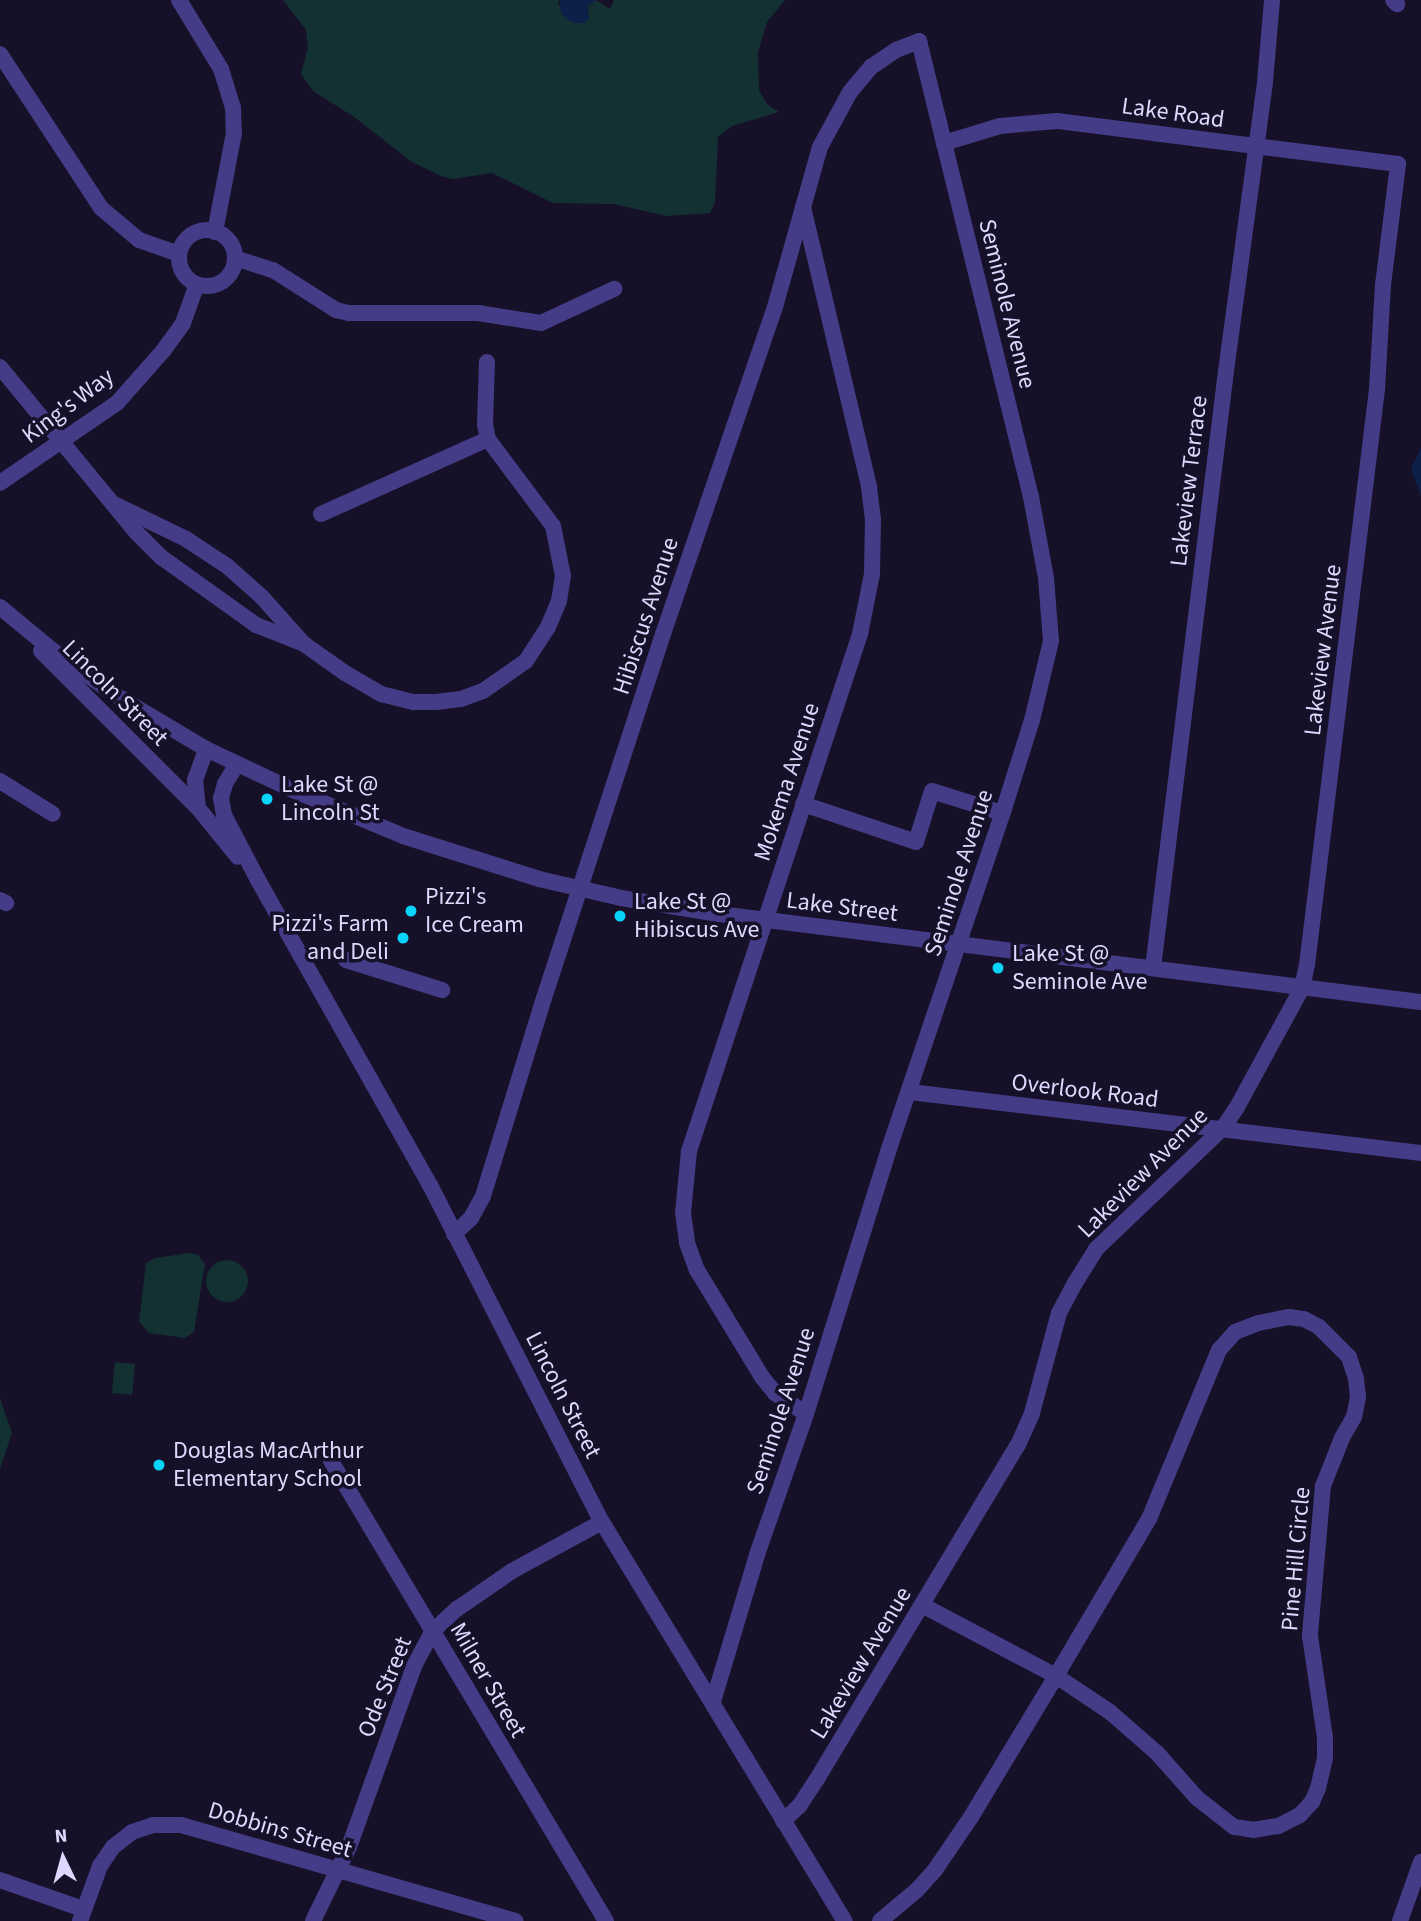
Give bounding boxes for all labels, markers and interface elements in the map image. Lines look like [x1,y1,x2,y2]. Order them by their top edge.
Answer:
street label: Lake Road [1120,92,1226,134]
street label: Seminole Avenue [972,216,1042,392]
street label: King's Way [17,362,119,450]
street label: Lakeview Terrace [1164,394,1214,568]
street label: Hibiscus Avenue [607,534,685,698]
street label: Lakeview Avenue [1298,563,1348,737]
street label: Lincoln Street [56,634,174,752]
street label: Mokema Avenue [748,699,826,865]
place label: Lake St @ Lincoln St [281,771,380,827]
street label: Seminole Avenue [919,786,999,960]
marker: Lake St @ Lincoln St [259,791,275,807]
place label: Pizzi's Ice Cream [425,883,524,939]
street label: Lake Street [785,886,899,928]
place label: Lake St @ Hibiscus Ave [634,888,760,944]
marker: Pizzi's Ice Cream [403,903,419,919]
marker: Lake St @ Hibiscus Ave [612,908,628,924]
place label: Pizzi's Farm and Deli [271,910,389,966]
marker: Pizzi's Farm and Deli [395,930,411,946]
place label: Lake St @ Seminole Ave [1012,940,1147,996]
marker: Lake St @ Seminole Ave [990,960,1006,976]
street label: Overlook Road [1010,1068,1160,1114]
street label: Lakeview Avenue [1072,1102,1214,1244]
street label: Seminole Avenue [741,1324,821,1498]
street label: Lincoln Street [519,1327,607,1463]
place label: Douglas MacArthur Elementary School [173,1437,363,1493]
marker: Douglas MacArthur Elementary School [151,1457,167,1473]
street label: Pine Hill Circle [1275,1486,1317,1632]
street label: Lakeview Avenue [804,1582,918,1744]
street label: Milner Street [444,1617,532,1743]
street label: Ode Street [352,1632,418,1742]
street label: Dobbins Street [205,1796,355,1864]
north arrow [28,1823,98,1893]
text: N [54,1823,69,1851]

